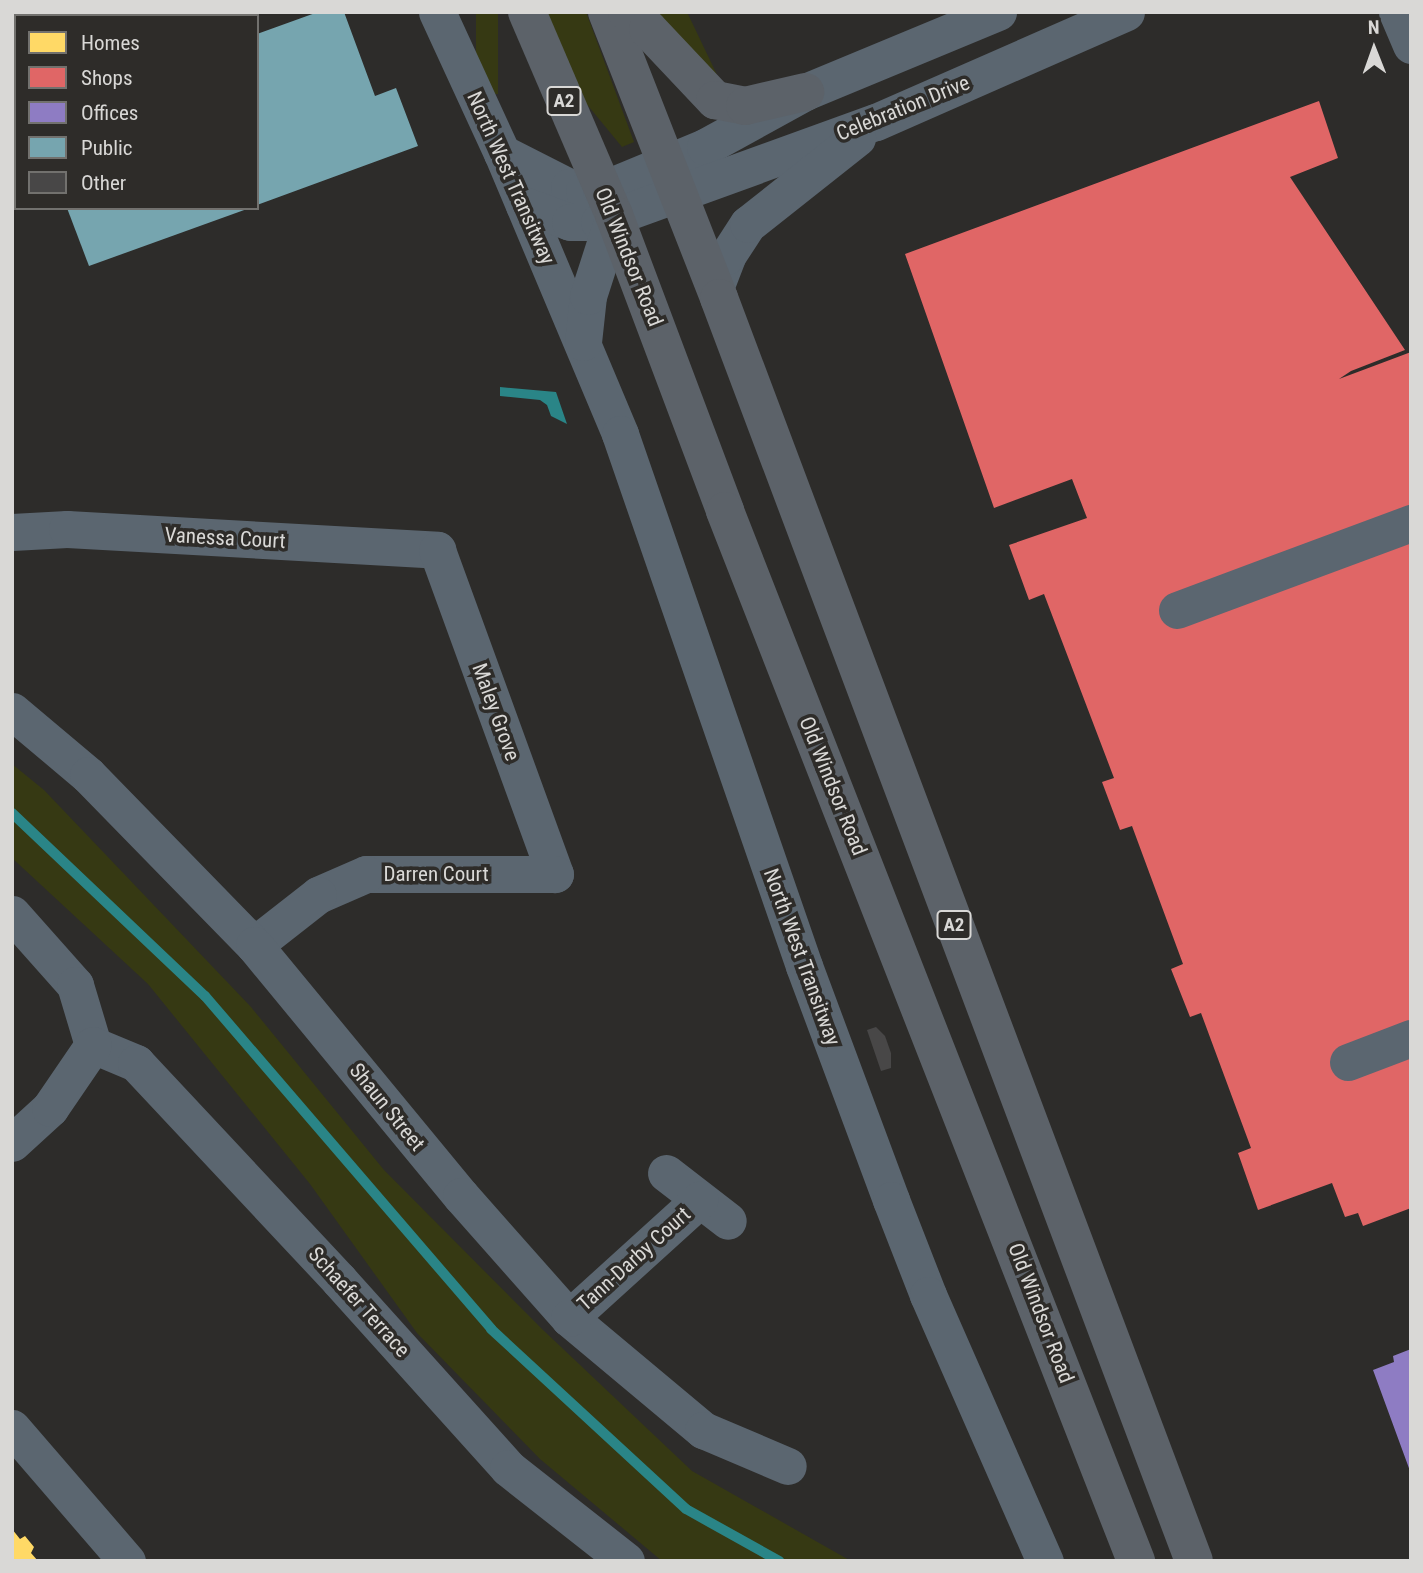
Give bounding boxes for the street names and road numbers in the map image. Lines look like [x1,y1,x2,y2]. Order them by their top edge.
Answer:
street label: Celebration Drive [833,70,973,146]
road number: A2 [546,86,582,116]
street label: North West Transitway [461,87,561,269]
street label: Old Windsor Road [590,184,668,330]
street label: Vanessa Court [164,522,286,554]
street label: Maley Grove [467,660,525,764]
street label: Old Windsor Road [794,713,872,859]
street label: Darren Court [383,861,489,887]
street label: North West Transitway [758,865,846,1049]
road number: A2 [936,909,972,940]
street label: Shaun Street [344,1058,430,1156]
street label: Tann-Darby Court [572,1202,696,1316]
street label: Old Windsor Road [1003,1240,1079,1386]
street label: Schaefer Terrace [303,1242,415,1362]

